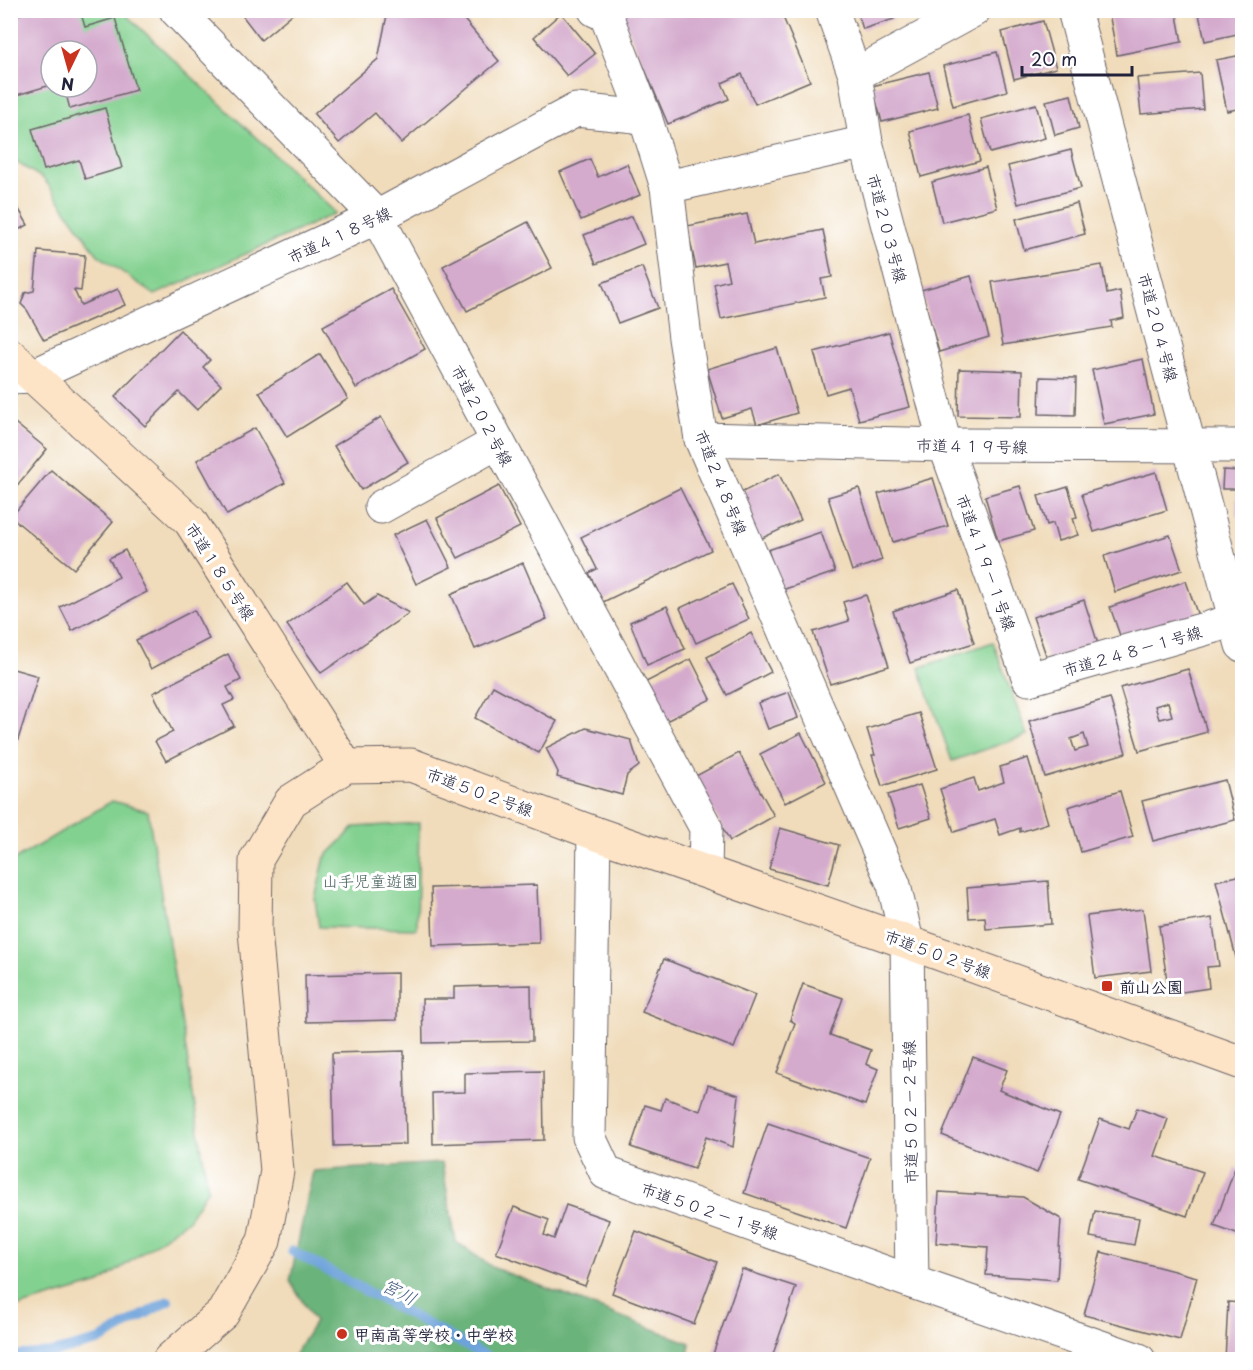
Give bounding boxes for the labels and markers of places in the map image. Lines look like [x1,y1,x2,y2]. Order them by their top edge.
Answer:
place label: 前山公園 [1119,974,1183,998]
marker: 前山公園 [1100,979,1114,993]
place label: 甲南高等学校・中学校 [354,1322,514,1346]
marker: 甲南高等学校・中学校 [335,1327,349,1341]

